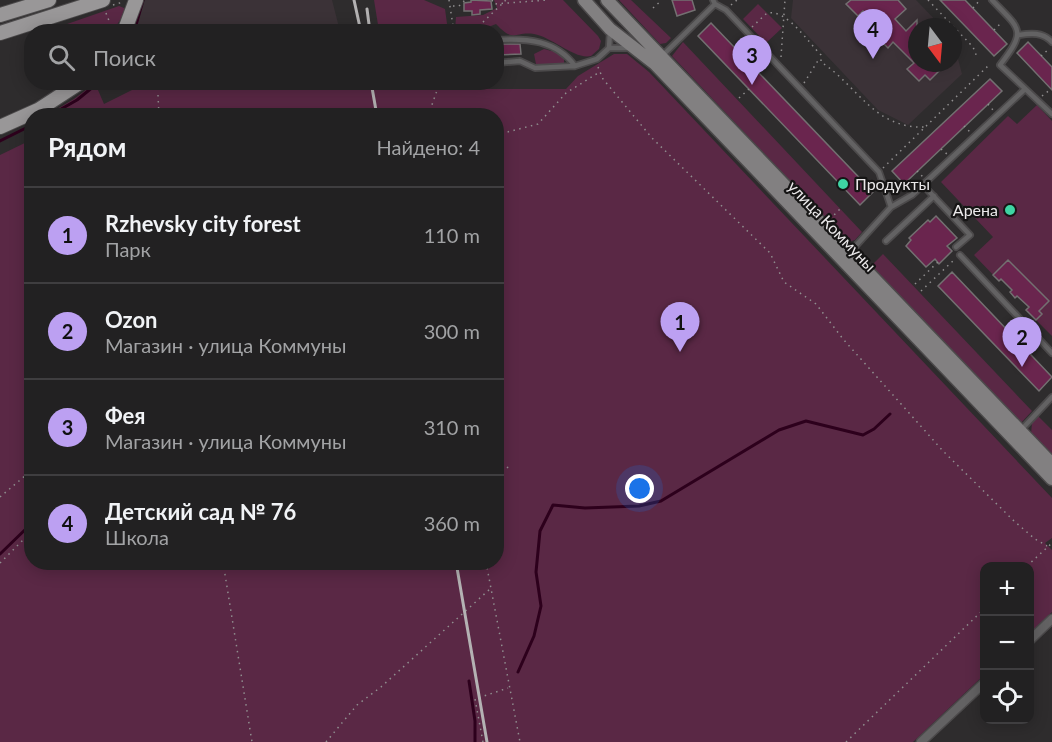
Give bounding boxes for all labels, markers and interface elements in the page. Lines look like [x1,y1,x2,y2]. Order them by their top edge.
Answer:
pin: 4 [854,10,892,59]
north arrow [908,18,962,72]
search box [24,24,504,90]
pin: 3 [732,36,771,85]
icon: search [45,41,78,74]
text: Поиск [93,44,156,71]
text: Рядом [48,131,126,163]
text: Найдено: 4 [377,135,480,159]
place label: Продукты [855,174,930,193]
street label: улица Коммуны [784,176,880,275]
marker: Продукты [836,177,850,191]
place label: Арена [953,200,998,219]
marker: Арена [1003,203,1017,217]
text: Rzhevsky city forest [105,210,301,237]
text: 1 [62,223,73,247]
text: 110 m [424,223,480,247]
text: Парк [105,237,151,261]
pin: 1 [660,302,700,352]
text: Ozon [105,306,158,333]
pin: 2 [1002,318,1042,367]
text: 2 [62,319,73,343]
text: 300 m [424,319,480,343]
text: Магазин · улица Коммуны [105,333,346,357]
text: Фея [105,402,145,429]
text: 3 [62,415,73,439]
text: 310 m [424,415,480,439]
text: Магазин · улица Коммуны [105,429,346,453]
your location [625,474,654,503]
text: Детский сад № 76 [105,498,296,525]
text: 4 [62,511,73,535]
text: 360 m [424,511,480,535]
text: Школа [105,525,169,549]
map controls [980,562,1034,724]
button: + [980,562,1034,616]
button: − [980,616,1034,670]
button: locate [980,670,1034,724]

